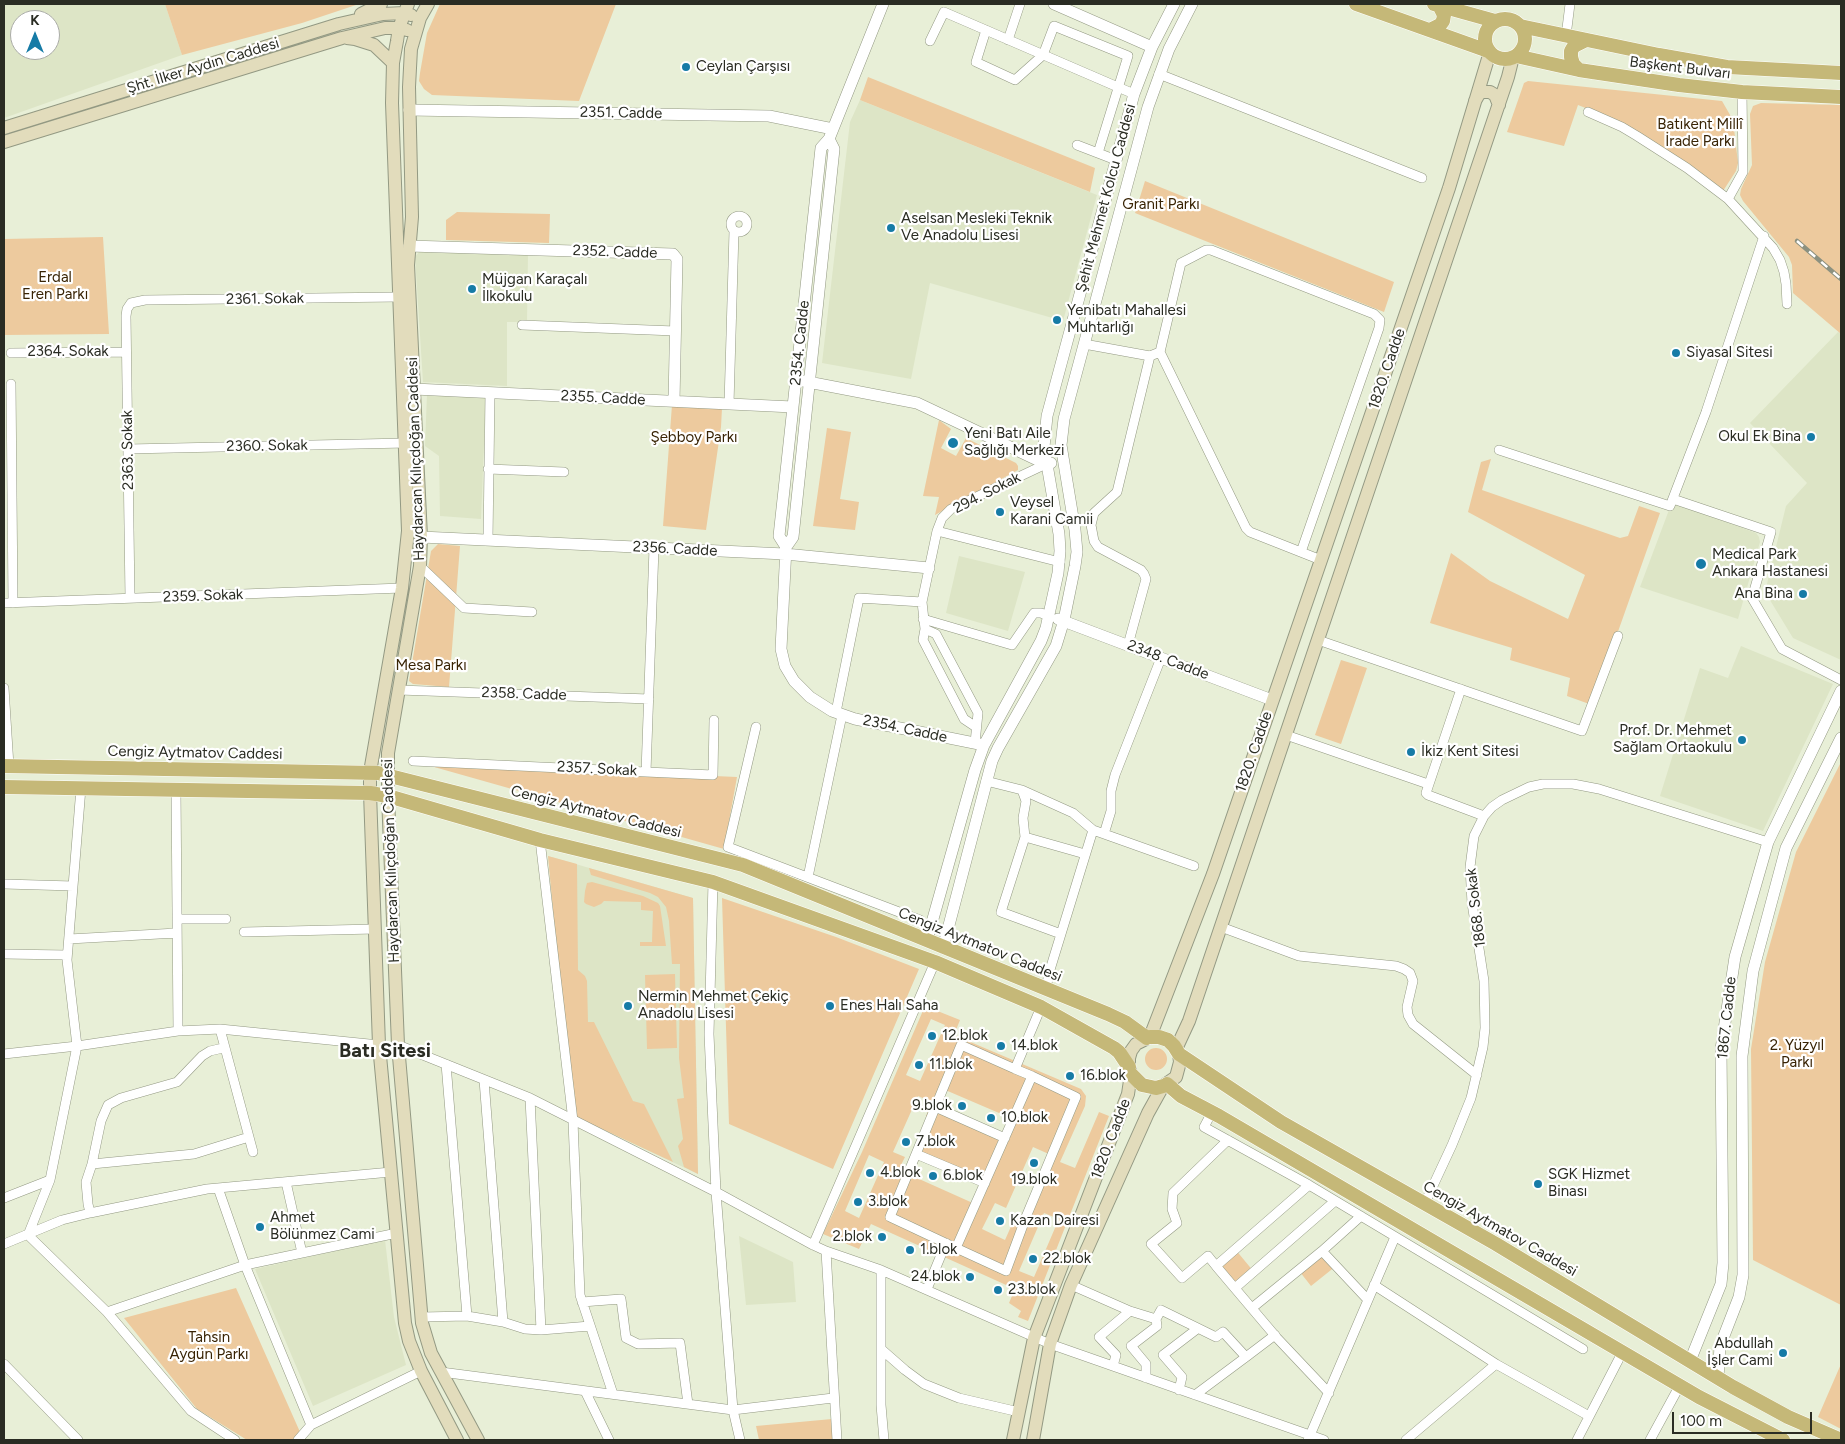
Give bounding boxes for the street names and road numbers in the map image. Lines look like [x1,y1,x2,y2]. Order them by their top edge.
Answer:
street label: Şht. İlker Aydın Caddesi [125,34,281,98]
street label: Başkent Bulvarı [1628,53,1732,83]
street label: Şehit Mehmet Kolcu Caddesi [1072,102,1140,294]
street label: 2351. Cadde [580,103,662,123]
street label: 2352. Cadde [572,242,658,262]
street label: 2361. Sokak [226,289,304,309]
street label: 2354. Cadde [787,300,813,386]
street label: 1820. Cadde [1365,326,1409,412]
street label: 2364. Sokak [27,343,109,361]
street label: Haydarcan Kılıçdoğan Caddesi [403,357,429,561]
street label: 2355. Cadde [560,387,646,409]
street label: 2363. Sokak [118,410,138,490]
street label: 2360. Sokak [226,436,308,456]
street label: 294. Sokak [950,468,1024,518]
street label: 2356. Cadde [632,538,718,560]
street label: 2359. Sokak [162,586,244,606]
street label: 2348. Cadde [1125,636,1211,684]
street label: 2358. Cadde [481,684,567,704]
street label: 1820. Cadde [1232,709,1276,795]
street label: 2354. Cadde [861,711,949,747]
street label: Cengiz Aytmatov Caddesi [107,742,283,764]
street label: 2357. Sokak [557,758,637,780]
street label: Haydarcan Kılıçdoğan Caddesi [378,759,404,963]
street label: Cengiz Aytmatov Caddesi [509,782,683,842]
street label: 1868. Sokak [1462,867,1490,949]
street label: Cengiz Aytmatov Caddesi [895,904,1065,986]
street label: 1867. Cadde [1714,976,1740,1060]
street label: 1820. Cadde [1087,1096,1135,1182]
street label: Cengiz Aytmatov Caddesi [1420,1177,1580,1281]

